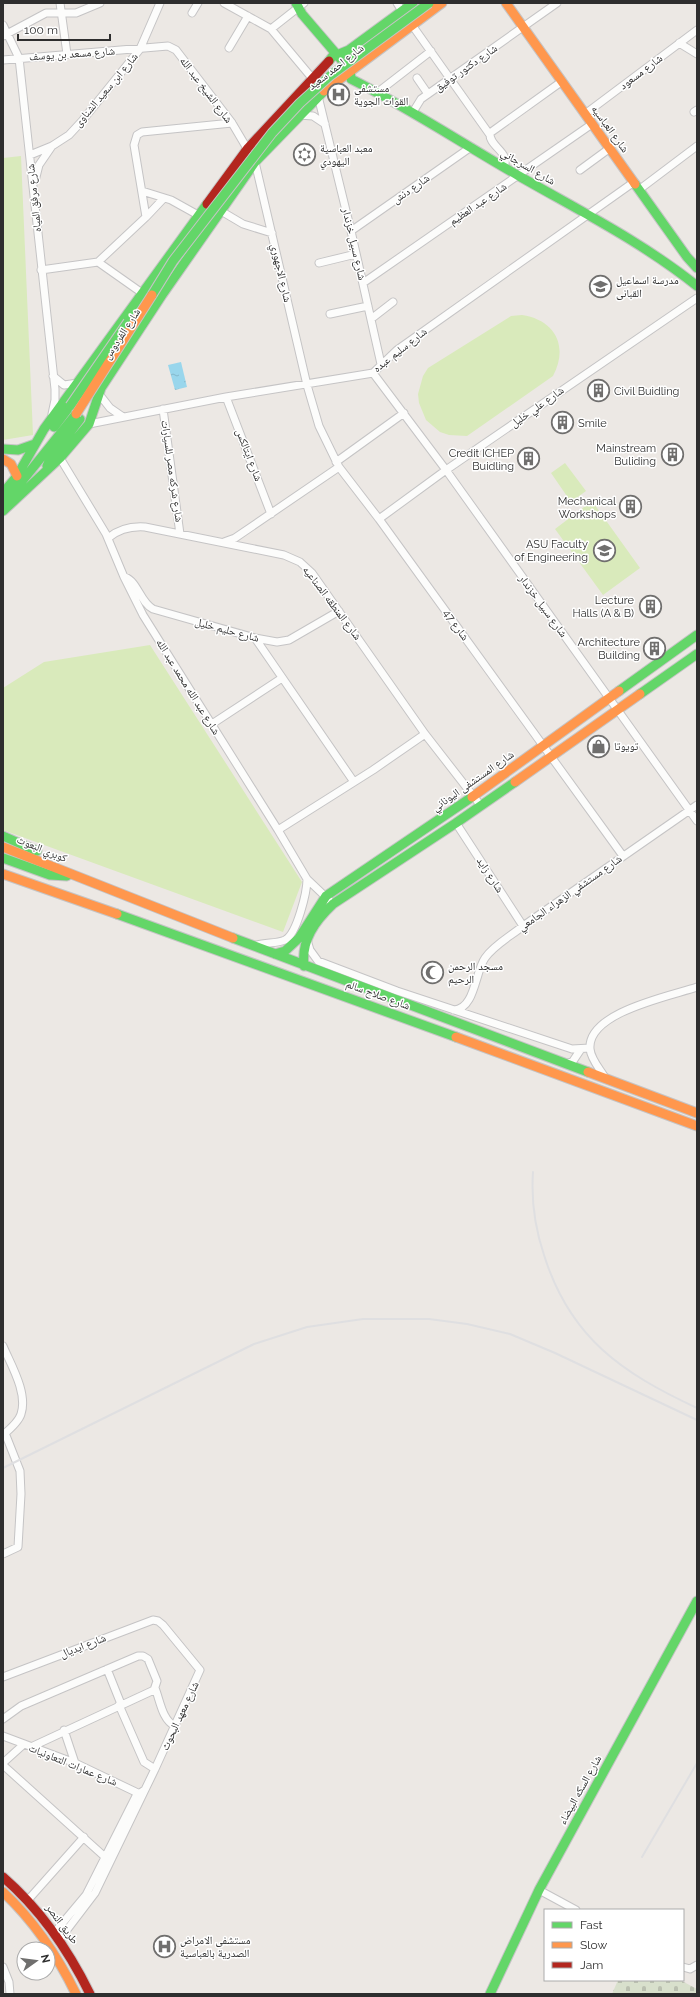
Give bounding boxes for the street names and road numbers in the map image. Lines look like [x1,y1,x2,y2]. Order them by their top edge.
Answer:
street label: شارع احمد سعيد [306,41,366,93]
street label: شارع دكتور توفيق [432,42,500,94]
street label: شارع مسعد بن يوسف [29,45,115,63]
street label: شارع ابن سعيد الشناوى [71,50,141,130]
street label: شارع مسعود [617,52,665,92]
street label: شارع الشيخ عبد الله [177,54,235,126]
street label: شارع العباسيه [588,103,632,155]
street label: شارع السرجاني [498,146,558,189]
street label: شارع مرفق المياه [24,163,44,233]
street label: شارع دنش [390,171,432,207]
street label: شارع عبد العظيم [447,180,510,229]
street label: شارع سبيل خزندار [339,206,369,282]
street label: شارع الاجهوري [266,243,294,304]
street label: شارع الفردوس [101,306,143,362]
street label: شارع سليم عبده [371,325,430,376]
street label: شارع علي خليل [508,384,567,432]
street label: شارع شركه مصر للسيارات [158,419,186,523]
street label: شارع ايتالكس [233,427,265,483]
street label: شارع المنطقه الصناعيه [300,563,364,643]
street label: شارع سبيل خزندار [515,571,570,640]
street label: شارع 47 [440,607,472,643]
street label: شارع حليم خليل [193,615,261,646]
street label: شارع عبد الله محمد عبد الله [153,637,223,737]
street label: شارع المستشفى اليوناني [430,748,517,816]
street label: كوبري البعوث [14,833,69,867]
street label: شارع مستشفي الزهراء الجامعي [516,852,625,935]
street label: شارع زايد [474,855,506,895]
street label: شارع صلاح سالم [344,977,412,1014]
street label: شارع ايديال [58,1631,108,1661]
street label: شارع معهد البحوث [158,1679,202,1753]
street label: شارع عمارات التعاونيات [27,1741,119,1789]
street label: شارع السكه البيضاء [556,1753,604,1827]
street label: طريق النصر [42,1901,81,1946]

